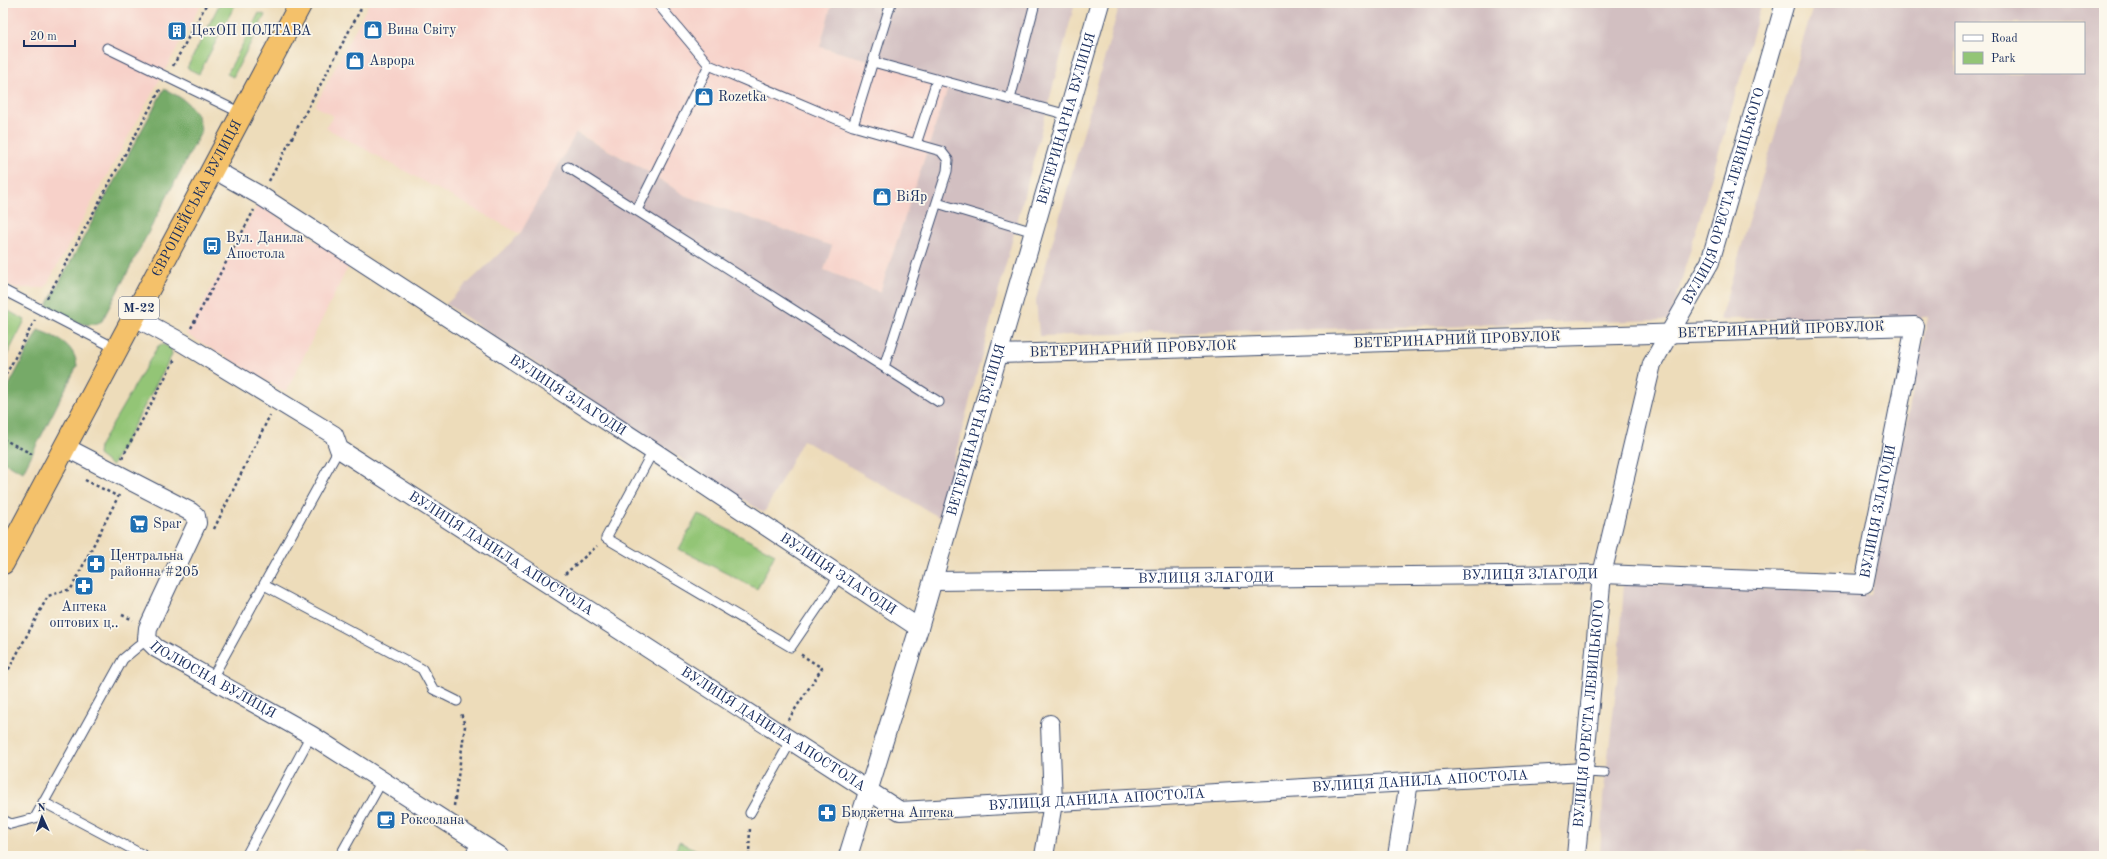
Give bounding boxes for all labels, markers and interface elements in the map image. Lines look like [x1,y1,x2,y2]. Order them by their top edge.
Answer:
shop icon: Вина Світу [362,19,384,41]
building icon: ЦехОП ПОЛТАВА [166,20,188,42]
scale bar [24,22,75,48]
legend [1955,22,2085,74]
place label: Вина Світу [387,23,457,37]
place label: ЦехОП ПОЛТАВА [191,24,312,38]
text: 20 m [30,31,57,43]
street label: ВЕТЕРИНАРНА ВУЛИЦЯ [1035,31,1098,206]
text: Road [1991,33,2018,45]
shop icon: Аврора [344,50,366,72]
text: Park [1991,53,2016,65]
place label: Аврора [369,54,415,68]
shop icon: Rozetka [693,86,715,108]
street label: ВУЛИЦЯ ОРЕСТА ЛЕВИЦЬКОГО [1680,86,1767,307]
place label: Rozetka [718,90,767,104]
street label: ЄВРОПЕЙСЬКА ВУЛИЦЯ [150,118,244,279]
shop icon: ВіЯр [871,186,893,208]
place label: ВіЯр [896,190,927,204]
place label: Вул. Данила Апостола [226,231,304,261]
bus stop icon: Вул. Данила Апостола [201,235,223,257]
road number: М-22 [119,297,159,319]
street label: ВЕТЕРИНАРНИЙ ПРОВУЛОК [1677,315,1885,341]
street label: ВЕТЕРИНАРНИЙ ПРОВУЛОК [1353,325,1561,351]
street label: ВЕТЕРИНАРНИЙ ПРОВУЛОК [1029,334,1237,360]
street label: ВЕТЕРИНАРНА ВУЛИЦЯ [945,342,1008,518]
street label: ВУЛИЦЯ ЗЛАГОДИ [507,353,629,439]
street label: ВУЛИЦЯ ЗЛАГОДИ [1858,443,1898,580]
street label: ВУЛИЦЯ ДАНИЛА АПОСТОЛА [406,489,596,618]
supermarket icon: Spar [128,513,150,535]
place label: Spar [153,517,182,531]
street label: ВУЛИЦЯ ЗЛАГОДИ [778,531,899,618]
place label: Центральна районна #205 [110,549,199,579]
pharmacy icon: Центральна районна #205 [85,553,107,575]
street label: ВУЛИЦЯ ЗЛАГОДИ [1462,567,1598,582]
street label: ВУЛИЦЯ ЗЛАГОДИ [1138,570,1274,586]
pharmacy icon: Аптека оптових ц‥ [73,575,95,597]
street label: ВУЛИЦЯ ОРЕСТА ЛЕВИЦЬКОГО [1572,599,1607,828]
place label: Аптека оптових ц‥ [50,600,118,630]
street label: ПОЛЮСНА ВУЛИЦЯ [147,639,278,721]
street label: ВУЛИЦЯ ДАНИЛА АПОСТОЛА [678,665,868,794]
street label: ВУЛИЦЯ ДАНИЛА АПОСТОЛА [1312,768,1529,794]
street label: ВУЛИЦЯ ДАНИЛА АПОСТОЛА [988,787,1206,813]
north arrow [22,797,62,837]
pharmacy icon: Бюджетна Аптека [816,802,838,824]
text: N [37,803,47,814]
place label: Бюджетна Аптека [841,806,954,820]
cafe icon: Роксолана [375,809,397,831]
place label: Роксолана [400,813,464,827]

